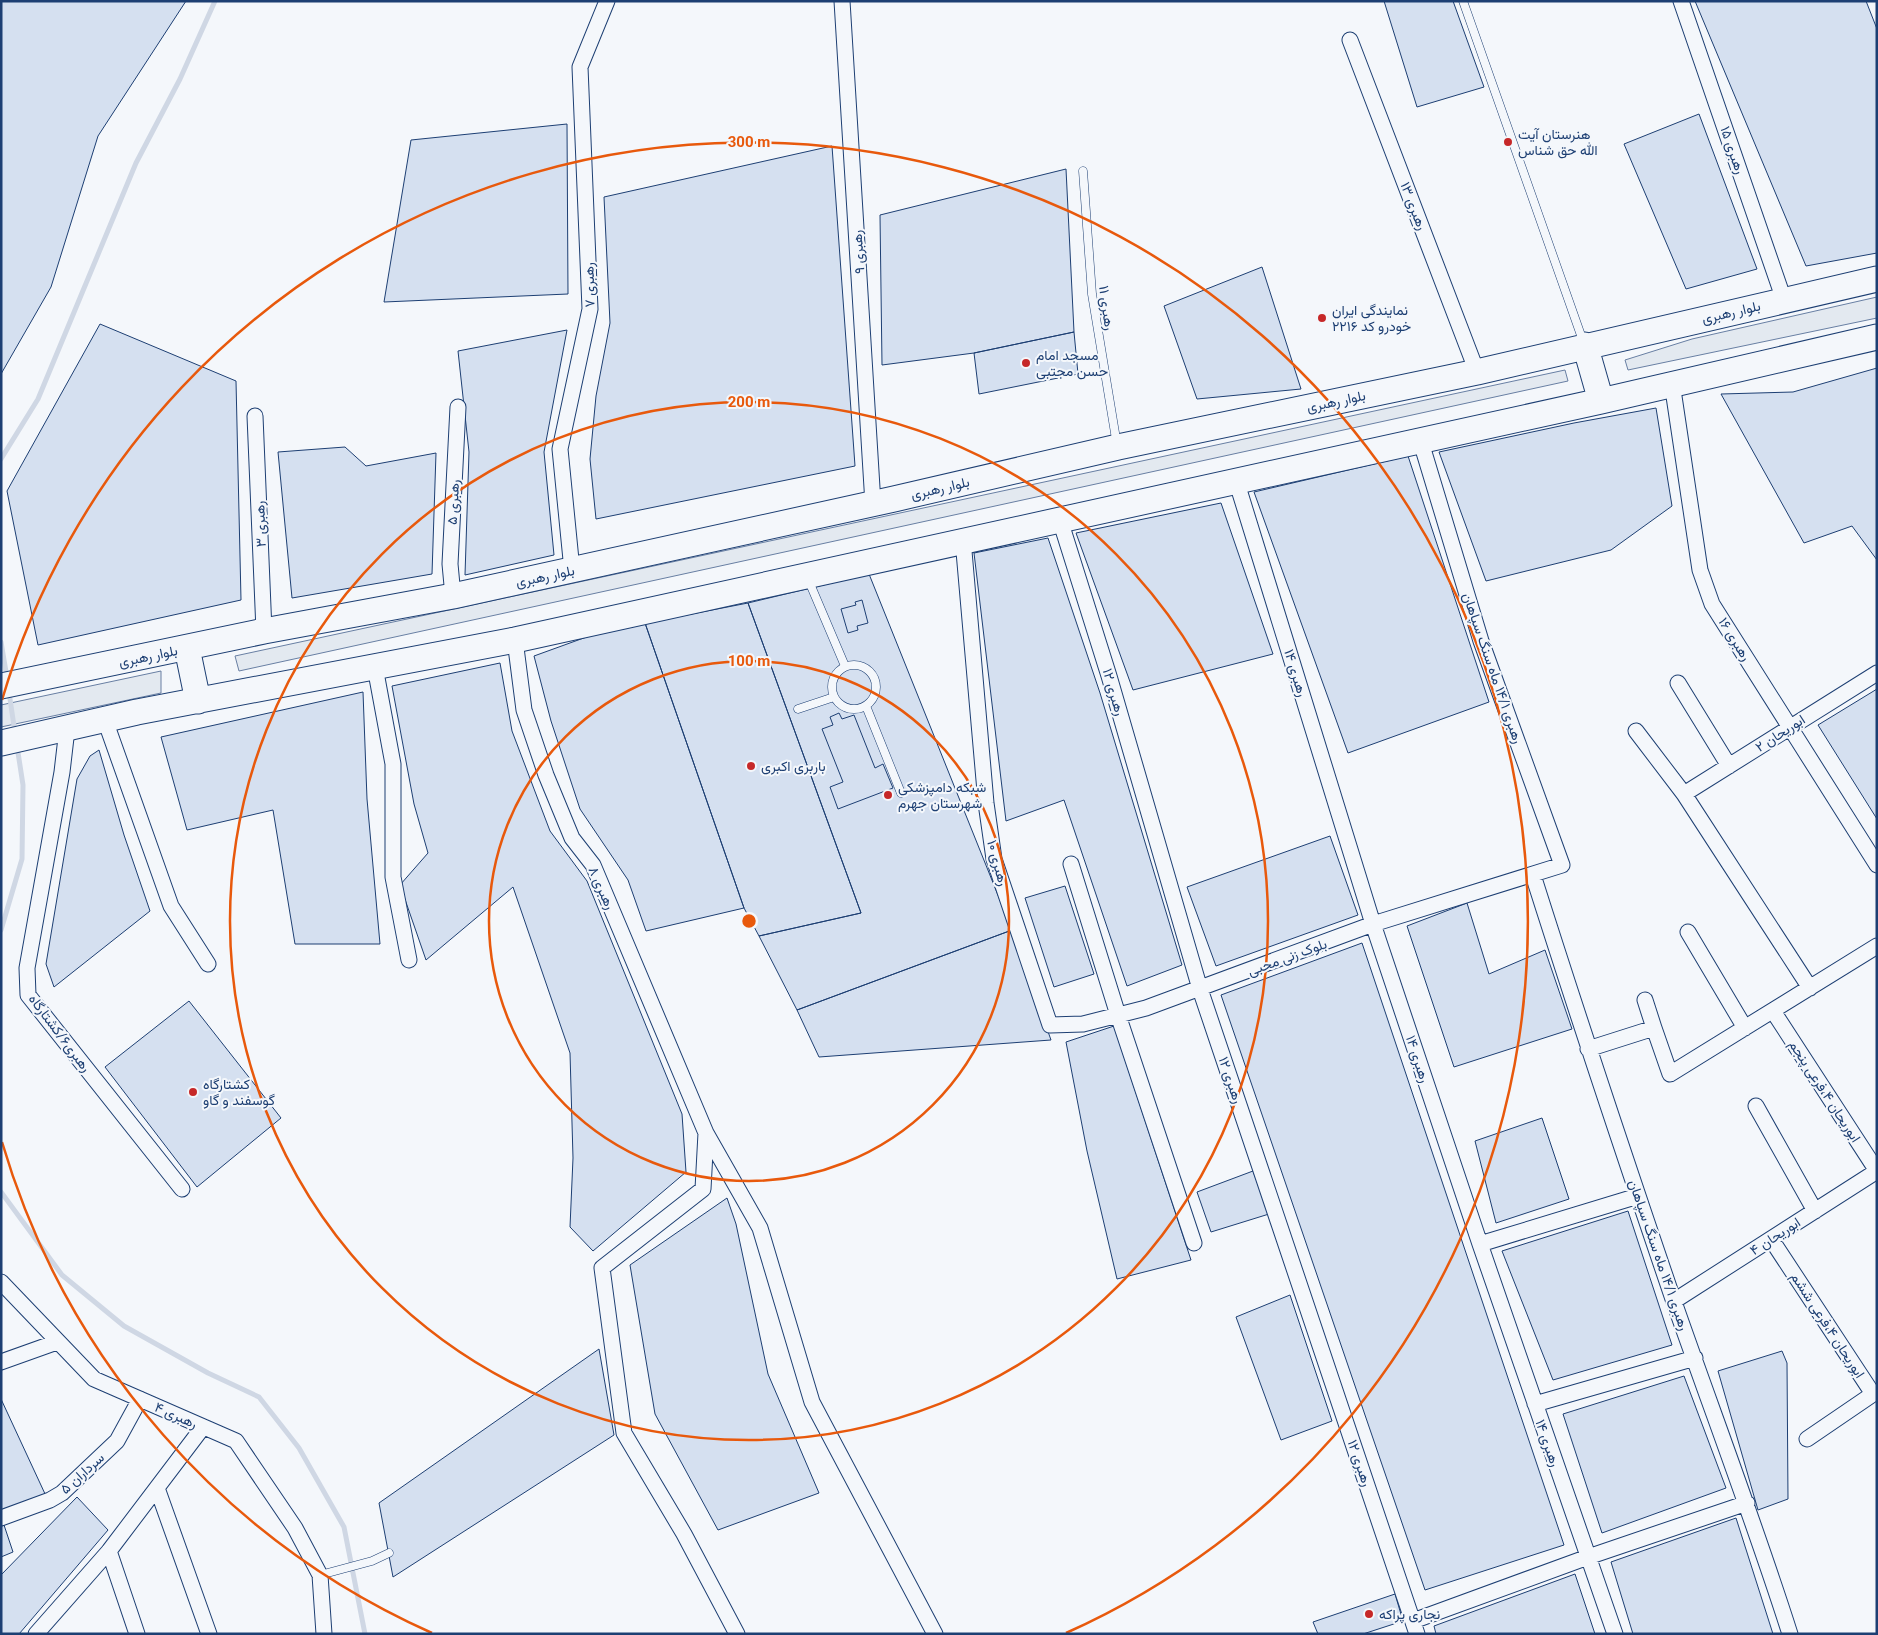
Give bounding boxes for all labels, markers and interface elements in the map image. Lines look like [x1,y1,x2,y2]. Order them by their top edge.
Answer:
street label: رهبری ۱۵ [1716,124,1749,176]
place label: هنرستان آیت الله حق شناس [1518,126,1598,159]
text: 300 m [728,133,770,151]
marker: هنرستان آیت الله حق شناس [1502,136,1514,148]
street label: رهبری ۱۳ [1397,180,1431,233]
street label: رهبری ۹ [848,229,869,274]
street label: رهبری ۷ [581,262,598,308]
street label: رهبری ۱۱ [1095,285,1118,332]
street label: بلوار رهبری [1700,297,1762,328]
place label: نمایندگی ایران خودرو کد ۲۲۱۶ [1332,302,1411,335]
marker: نمایندگی ایران خودرو کد ۲۲۱۶ [1316,312,1328,324]
place label: مسجد امام حسن مجتبی [1036,347,1108,380]
marker: مسجد امام حسن مجتبی [1020,357,1032,369]
street label: بلوار رهبری [1305,387,1367,416]
text: 200 m [728,393,770,411]
street label: بلوار رهبری [909,473,971,504]
street label: رهبری ۵ [444,479,463,525]
street label: رهبری ۳ [251,500,270,547]
street label: بلوار رهبری [514,562,576,591]
street label: رهبری ۱۴/۱ ماه سنگ سپاهان [1458,590,1526,746]
street label: رهبری ۱۶ [1715,614,1755,664]
street label: بلوار رهبری [117,642,179,671]
street label: رهبری ۱۴ [1280,647,1311,699]
text: 100 m [728,652,770,670]
street label: رهبری ۱۲ [1099,667,1128,718]
street label: ابوریحان ۲ [1752,711,1808,756]
place label: باربری اکبری [761,758,826,775]
marker: باربری اکبری [745,760,757,772]
place label: شبکه دامپزشکی شهرستان جهرم [898,779,986,812]
marker: شبکه دامپزشکی شهرستان جهرم [882,789,894,801]
street label: رهبری ۱۰ [983,838,1012,888]
street label: رهبری ۸ [585,864,619,913]
centre of rings [740,912,758,930]
street label: بلوک زنی محبی [1245,935,1329,980]
street label: رهبری۶/کشتارگاه [25,991,95,1076]
street label: رهبری ۱۴ [1402,1033,1433,1085]
street label: ابوریحان ۴،فرعی پنجم [1784,1037,1864,1146]
street label: رهبری ۱۲ [1215,1055,1247,1106]
place label: کشتارگاه گوسفند و گاو [203,1076,275,1109]
marker: کشتارگاه گوسفند و گاو [187,1086,199,1098]
street label: رهبری ۱۴/۱ ماه سنگ سپاهان [1624,1177,1692,1333]
street label: ابوریحان ۴ [1747,1214,1804,1259]
street label: ابوریحان ۴،فرعی ششم [1787,1269,1868,1381]
street label: رهبری ۴ [152,1399,200,1432]
street label: رهبری ۱۴ [1531,1417,1564,1469]
street label: رهبری ۱۲ [1344,1438,1376,1489]
street label: سرداران ۵ [57,1449,108,1498]
place label: نجاری پراکه [1379,1606,1440,1624]
marker: نجاری پراکه [1363,1608,1375,1620]

